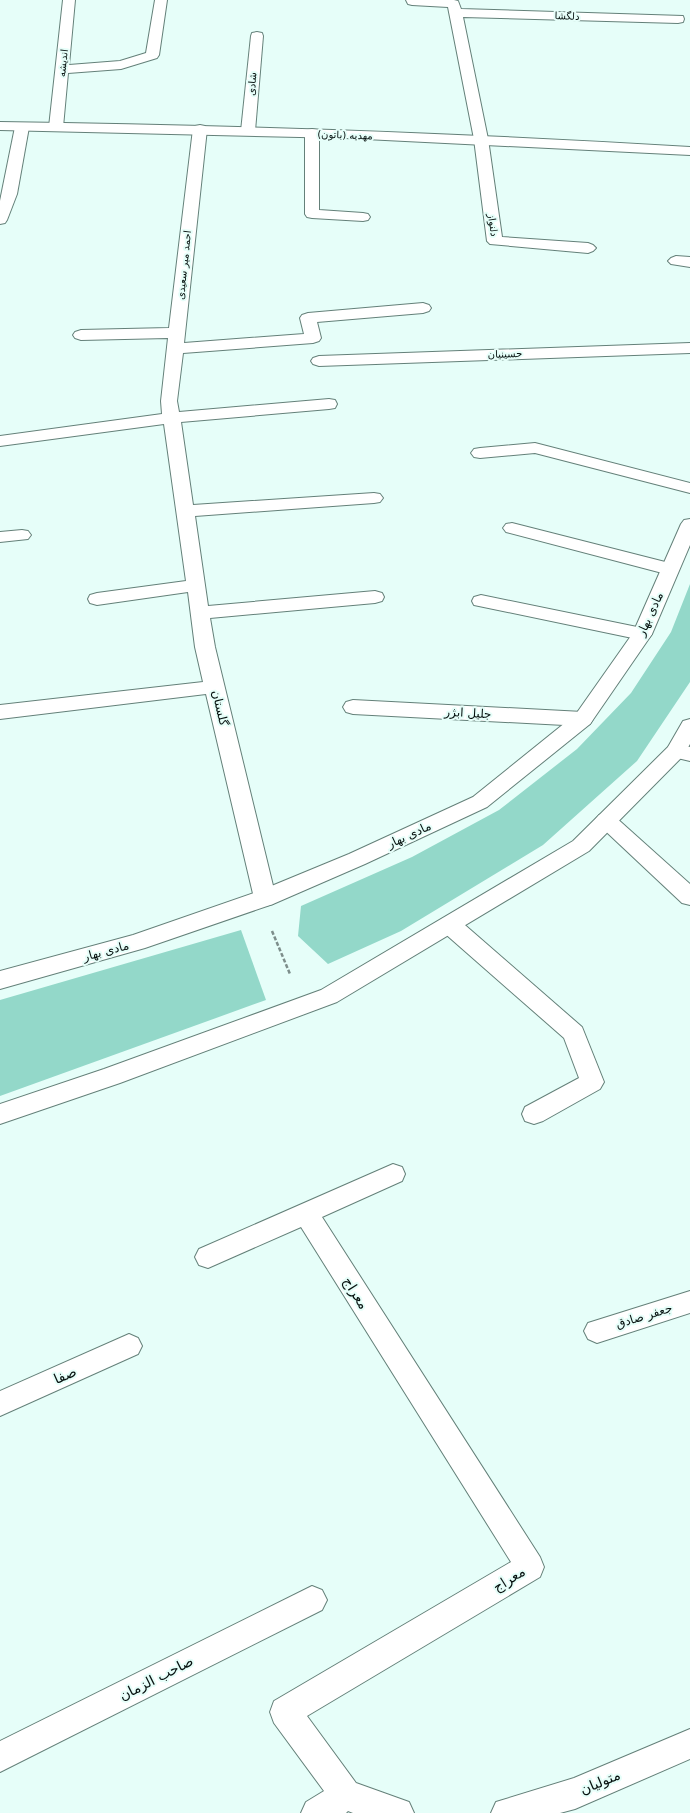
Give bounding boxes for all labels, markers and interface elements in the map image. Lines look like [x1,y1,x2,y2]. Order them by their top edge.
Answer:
street label: دلگشا [554,10,580,22]
street label: اندیشه [56,49,70,77]
street label: شادی [245,72,259,96]
street label: مهدیه (باتون) [317,129,373,142]
street label: دلنواز [486,212,500,237]
street label: احمد میر سعیدی [175,230,193,300]
street label: حسینیان [488,348,522,360]
street label: مادی بهار [633,590,667,640]
street label: گلستان [209,689,231,728]
street label: جلیل ابژر [443,705,492,722]
street label: مادی بهار [384,819,434,853]
street label: مادی بهار [81,938,131,965]
street label: معراج [339,1274,372,1313]
street label: جعفر صادق [614,1301,674,1332]
street label: صفا [51,1363,79,1387]
street label: معراج [490,1563,529,1596]
street label: صاحب الزمان [116,1652,196,1704]
street label: متولیان [578,1766,623,1798]

